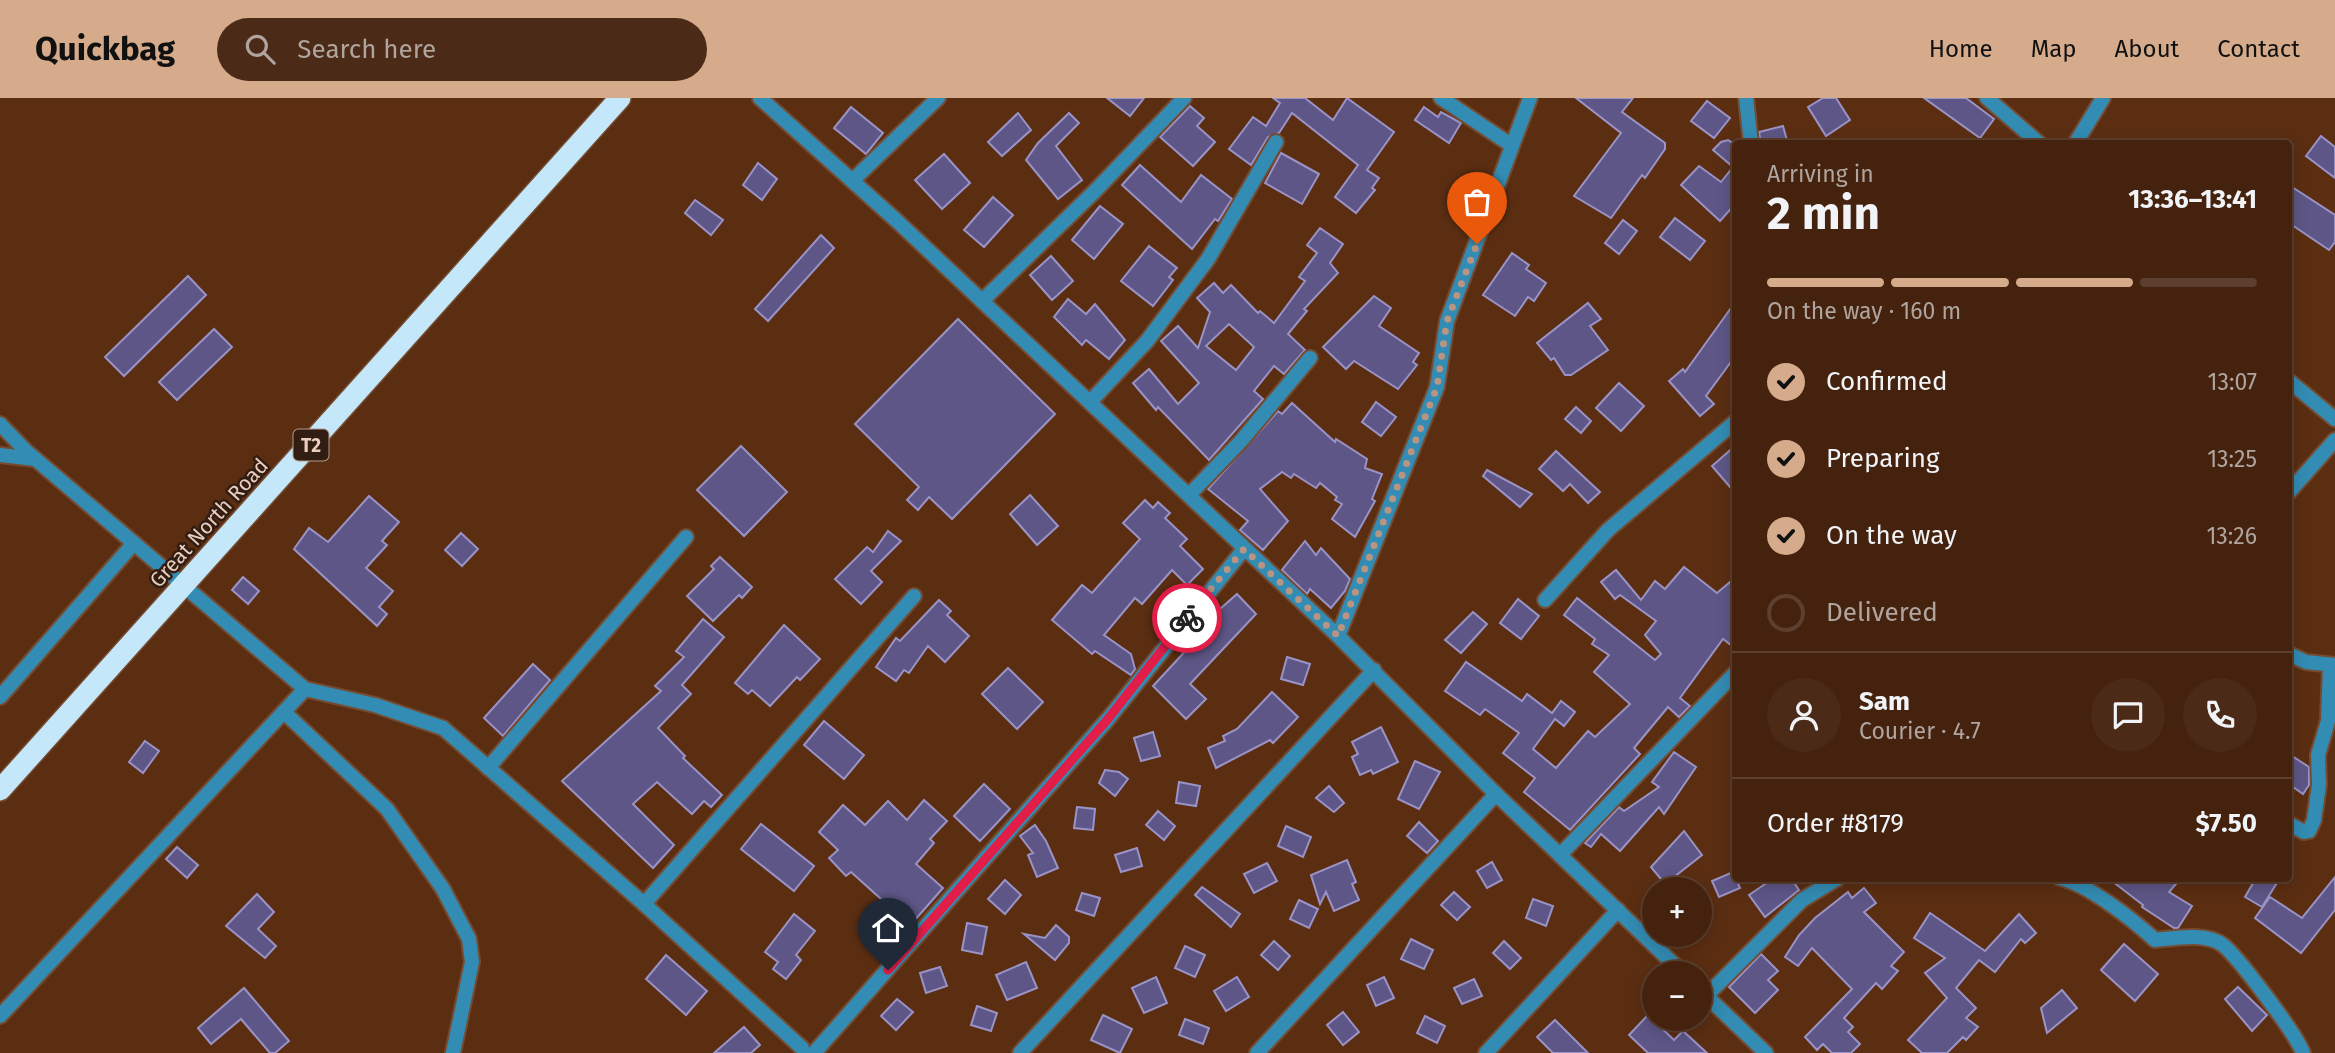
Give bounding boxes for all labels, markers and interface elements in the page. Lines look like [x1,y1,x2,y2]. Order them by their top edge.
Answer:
search box [217,18,707,81]
text: Quickbag [35,29,175,69]
icon: search [241,30,279,68]
text: Search here [297,34,436,65]
text: Home [1929,35,1993,63]
text: Map [2031,35,2077,63]
text: About [2115,35,2179,63]
text: Contact [2217,35,2300,63]
text: Arriving in [1767,160,1874,188]
pin [1447,172,1507,244]
icon: bag [1458,183,1496,221]
text: 13:36–13:41 [2128,184,2257,215]
text: 2 min [1767,186,1880,241]
text: On the way · 160 m [1767,297,1961,325]
icon: check [1767,363,1805,401]
text: Confirmed [1826,366,1947,397]
text: 13:07 [2207,368,2257,396]
road number: T2 [294,430,328,460]
icon: check [1767,440,1805,478]
text: Preparing [1826,443,1939,474]
text: 13:25 [2207,445,2257,473]
street label: Great North Road [144,453,274,593]
icon: check [1767,517,1805,555]
text: On the way [1826,520,1957,551]
text: 13:26 [2206,522,2257,550]
courier [1152,583,1222,653]
text: Delivered [1826,597,1938,628]
icon: bike [1168,599,1206,637]
button: person [1767,678,1841,752]
button: chat [2091,678,2165,752]
button: phone [2183,678,2257,752]
text: Sam [1859,686,1910,717]
text: Courier · 4.7 [1859,717,1981,745]
text: Order #8179 [1767,808,1904,839]
text: $7.50 [2195,808,2257,839]
map controls [1642,877,1712,1031]
button: + [1642,877,1712,947]
pin [858,898,918,970]
icon: home [869,909,907,947]
button: − [1642,961,1712,1031]

